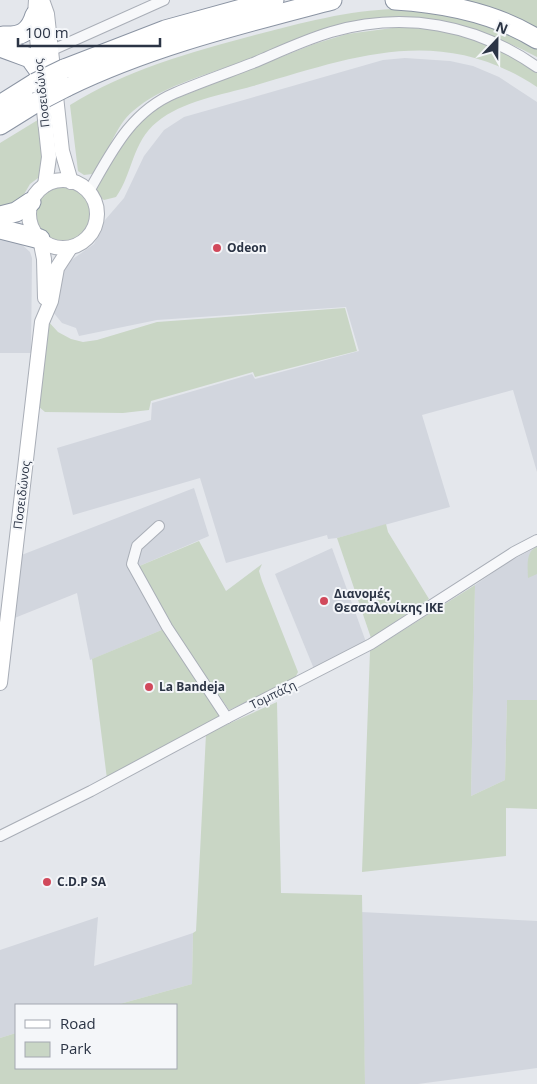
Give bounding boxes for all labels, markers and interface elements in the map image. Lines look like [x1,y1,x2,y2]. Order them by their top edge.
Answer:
scale bar [18,15,160,47]
north arrow [472,15,522,65]
text: N [493,17,511,38]
text: 100 m [25,22,69,42]
street label: Ποσειδώνος [29,58,54,128]
place label: Odeon [227,239,267,256]
marker: Odeon [211,242,223,254]
street label: Ποσειδώνος [9,459,34,530]
place label: Διανομές Θεσσαλονίκης ΙΚΕ [334,585,444,616]
marker: Διανομές Θεσσαλονίκης ΙΚΕ [318,595,330,607]
street label: Τομπάζη [247,676,299,713]
place label: La Bandeja [159,678,225,695]
marker: La Bandeja [143,681,155,693]
place label: C.D.P SA [57,873,107,890]
marker: C.D.P SA [41,876,53,888]
legend [15,1004,178,1069]
text: Road [60,1013,96,1033]
text: Park [60,1038,91,1058]

